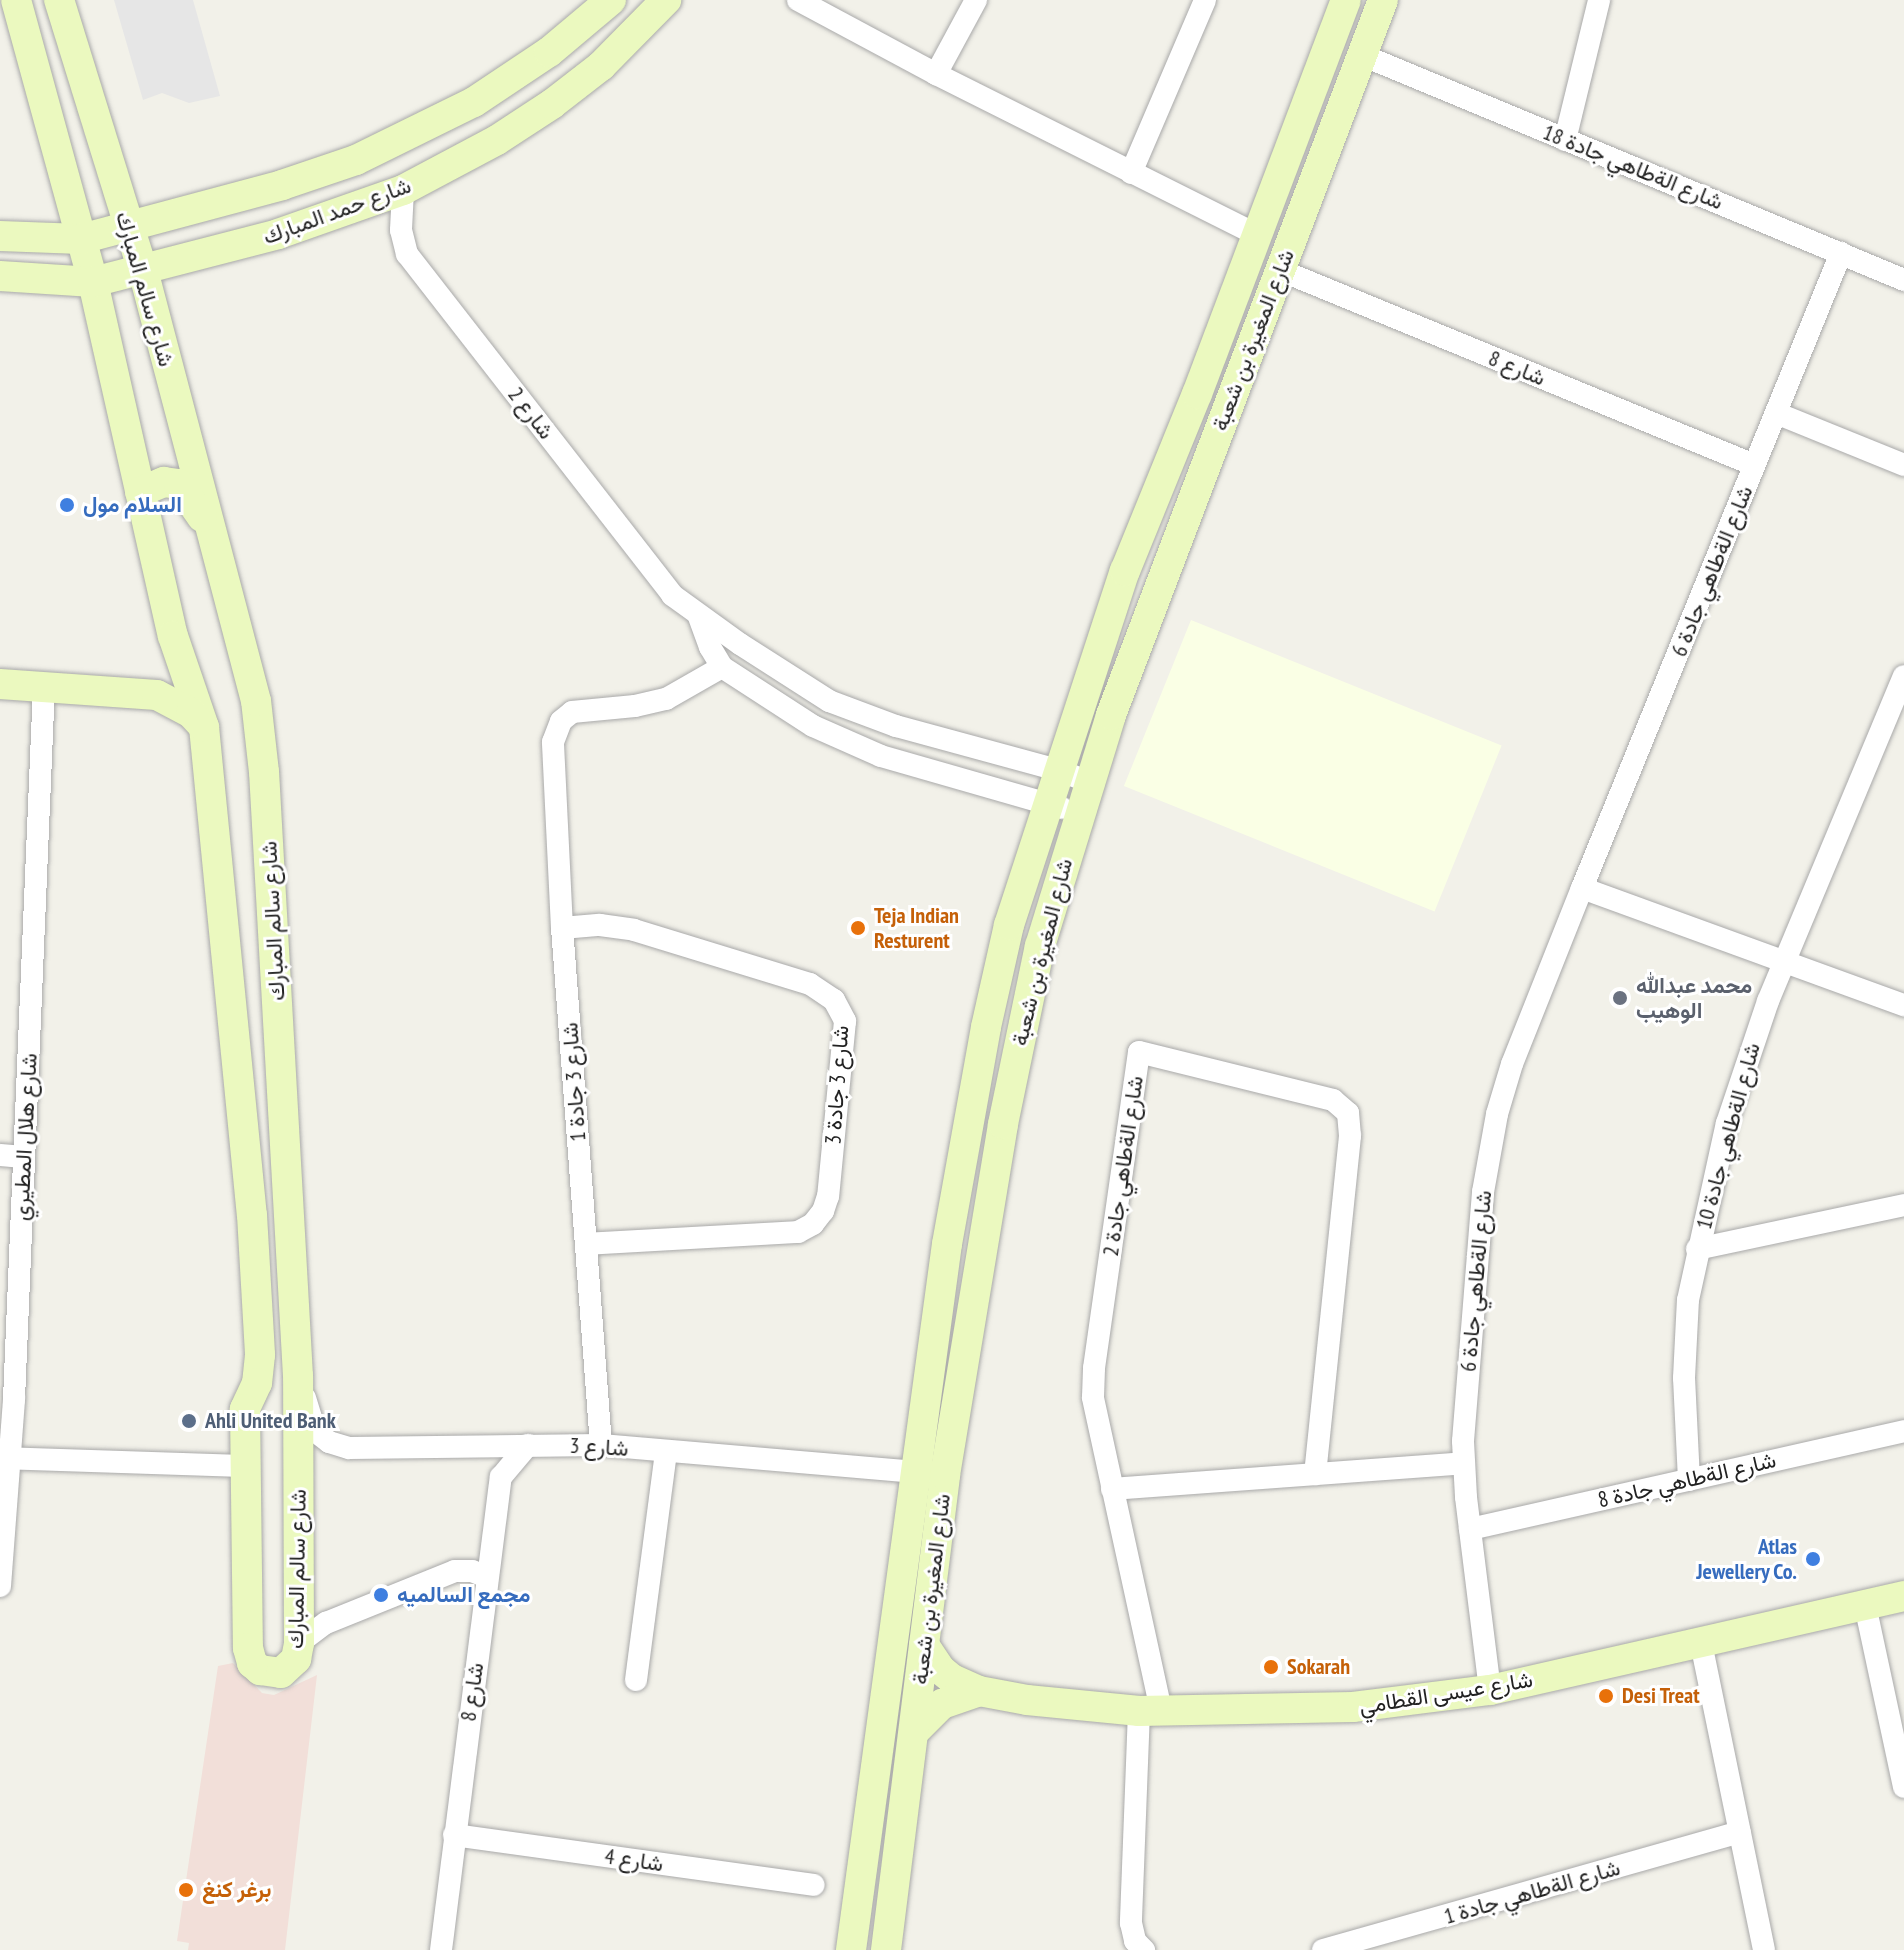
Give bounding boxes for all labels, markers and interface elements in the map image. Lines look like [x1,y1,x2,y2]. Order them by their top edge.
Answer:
street label: شارع الةطاهي جادة 18 [1539,119,1727,215]
street label: شارع حمد المبارك [259,172,415,250]
street label: شارع سالم المبارك [110,209,180,369]
street label: شارع المغيرة بن شعبة [1206,246,1300,434]
street label: شارع 8 [1485,345,1549,391]
street label: شارع 2 [502,382,560,444]
street label: شارع الةطاهي جادة 6 [1666,482,1758,660]
place label: السلام مول [83,492,182,518]
marker: السلام مول [58,496,76,514]
street label: شارع سالم المبارك [256,841,290,1001]
street label: شارع المغيرة بن شعبة [1006,856,1078,1048]
place label: Teja Indian Resturent [874,902,959,954]
marker: Teja Indian Resturent [849,919,867,937]
place label: محمد عبدالله الوهيب [1636,972,1752,1024]
marker: محمد عبدالله الوهيب [1611,989,1629,1007]
street label: شارع 3 جادة 1 [557,1022,591,1142]
street label: شارع 3 جادة 3 [820,1025,854,1145]
street label: شارع الةطاهي جادة 10 [1690,1040,1766,1232]
street label: شارع هلال المطيري [7,1053,43,1221]
street label: شارع الةطاهي جادة 2 [1097,1074,1149,1258]
street label: شارع الةطاهي جادة 6 [1455,1189,1497,1373]
place label: Ahli United Bank [205,1408,336,1434]
marker: Ahli United Bank [180,1412,198,1430]
street label: شارع 3 [569,1432,629,1462]
street label: شارع الةطاهي جادة 8 [1595,1447,1779,1513]
street label: شارع سالم المبارك [282,1489,312,1649]
street label: شارع المغيرة بن شعبة [906,1492,956,1686]
place label: Atlas Jewellery Co. [1695,1533,1797,1584]
marker: Atlas Jewellery Co. [1804,1550,1822,1568]
place label: مجمع السالميه [397,1582,530,1608]
marker: مجمع السالميه [372,1586,390,1604]
place label: Sokarah [1287,1654,1350,1680]
marker: Sokarah [1262,1658,1280,1676]
street label: شارع 8 [455,1661,489,1723]
street label: شارع عيسى القطامي [1357,1666,1535,1720]
place label: Desi Treat [1622,1683,1700,1709]
marker: Desi Treat [1597,1687,1615,1705]
street label: شارع 4 [603,1843,665,1877]
street label: شارع الةطاهي جادة 1 [1441,1854,1623,1930]
place label: برغر كنغ [202,1877,271,1903]
marker: برغر كنغ [177,1881,195,1899]

